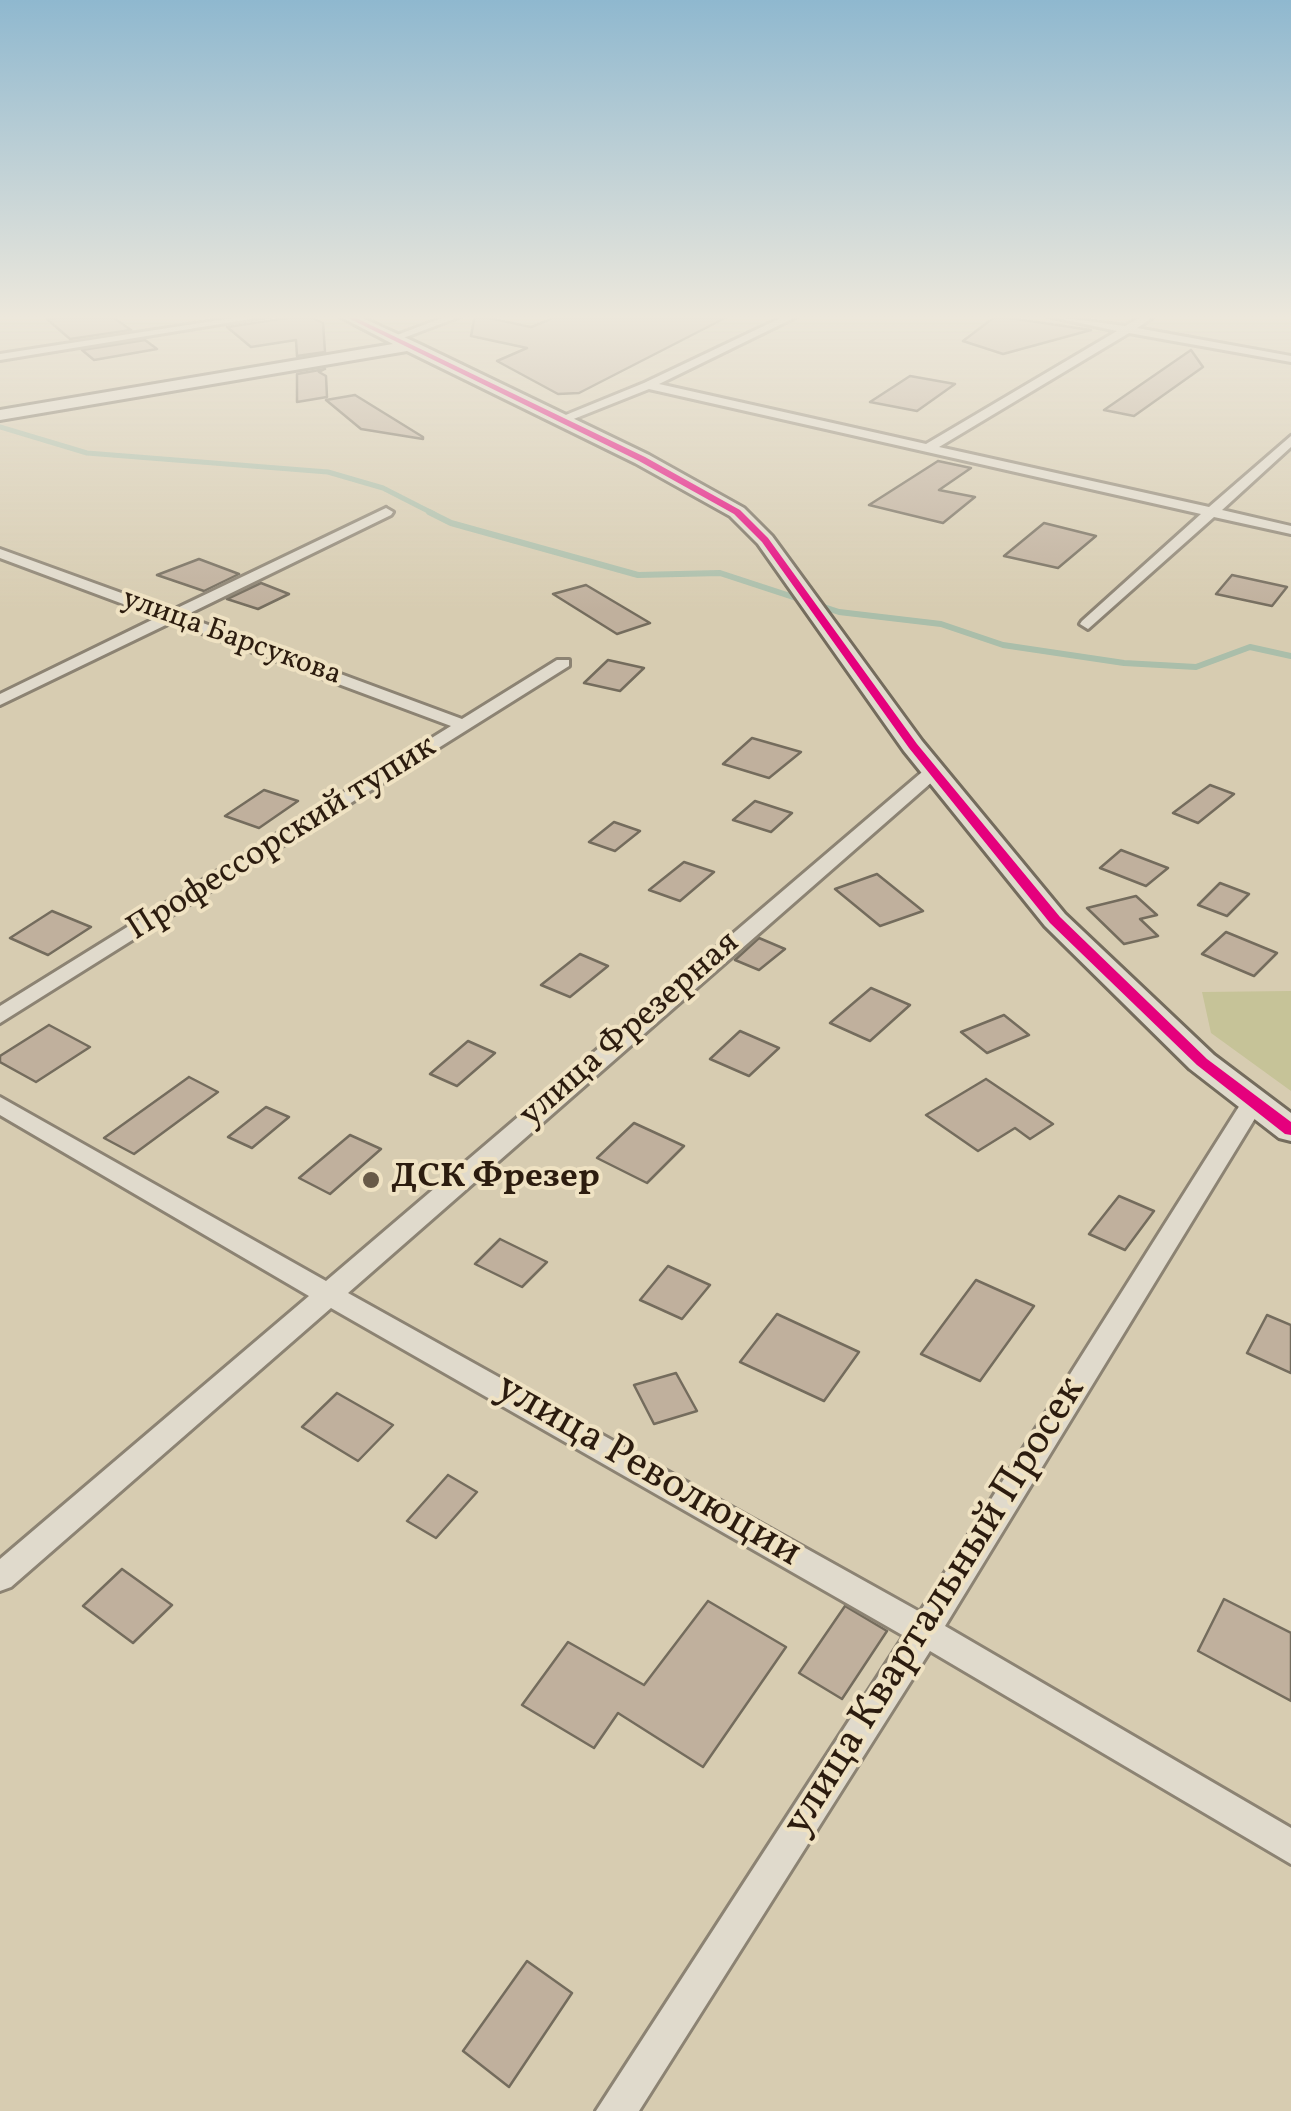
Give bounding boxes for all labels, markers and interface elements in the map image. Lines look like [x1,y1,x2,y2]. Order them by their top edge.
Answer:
street label: улица Барсукова [117,583,345,695]
street label: Профессорский тупик [121,728,445,952]
street label: улица Фрезерная [512,924,750,1138]
place label: ДСК Фрезер [391,1159,600,1201]
marker: ДСК Фрезер [360,1169,382,1191]
street label: улица Революции [485,1365,809,1581]
street label: улица Квартальный Просек [775,1369,1099,1847]

